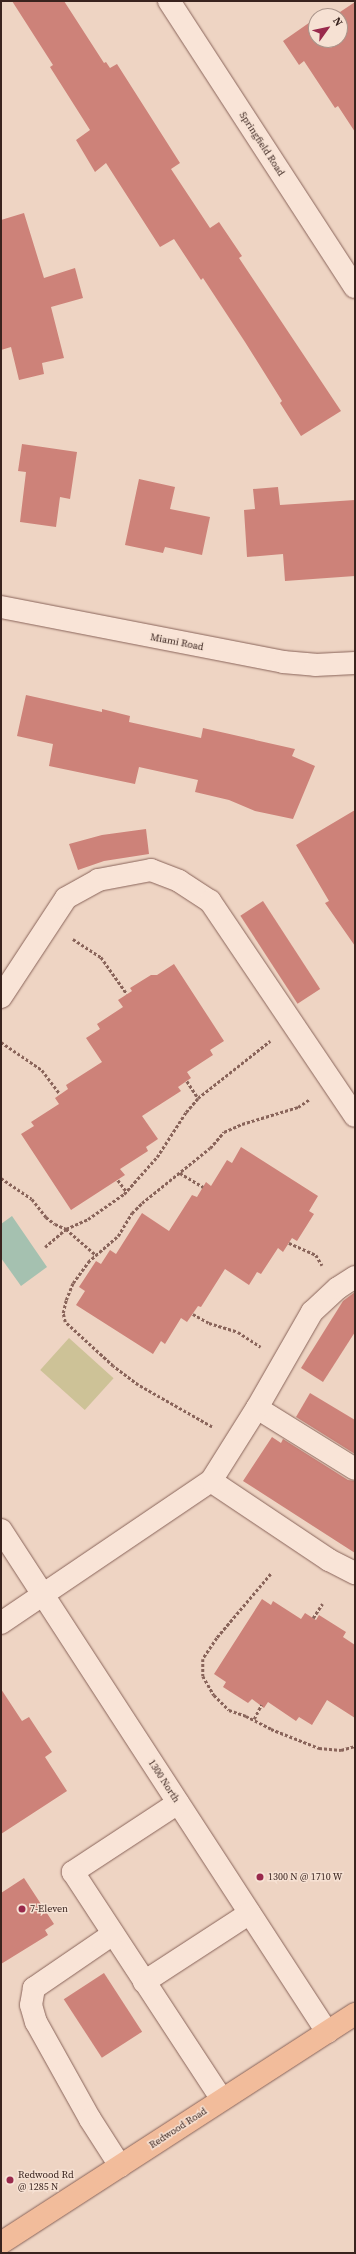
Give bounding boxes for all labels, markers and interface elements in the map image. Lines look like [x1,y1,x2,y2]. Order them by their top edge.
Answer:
north arrow [308,8,348,48]
text: N [329,14,346,29]
street label: Springfield Road [237,110,287,178]
street label: Miami Road [149,631,205,653]
street label: 1300 North [146,1757,182,1805]
place label: 1300 N @ 1710 W [268,1871,343,1883]
marker: 1300 N @ 1710 W [255,1872,265,1882]
place label: 7-Eleven [30,1903,68,1915]
marker: 7-Eleven [17,1904,27,1914]
street label: Redwood Road [147,2105,209,2151]
place label: Redwood Rd @ 1285 N [18,2168,74,2192]
marker: Redwood Rd @ 1285 N [5,2175,15,2185]

